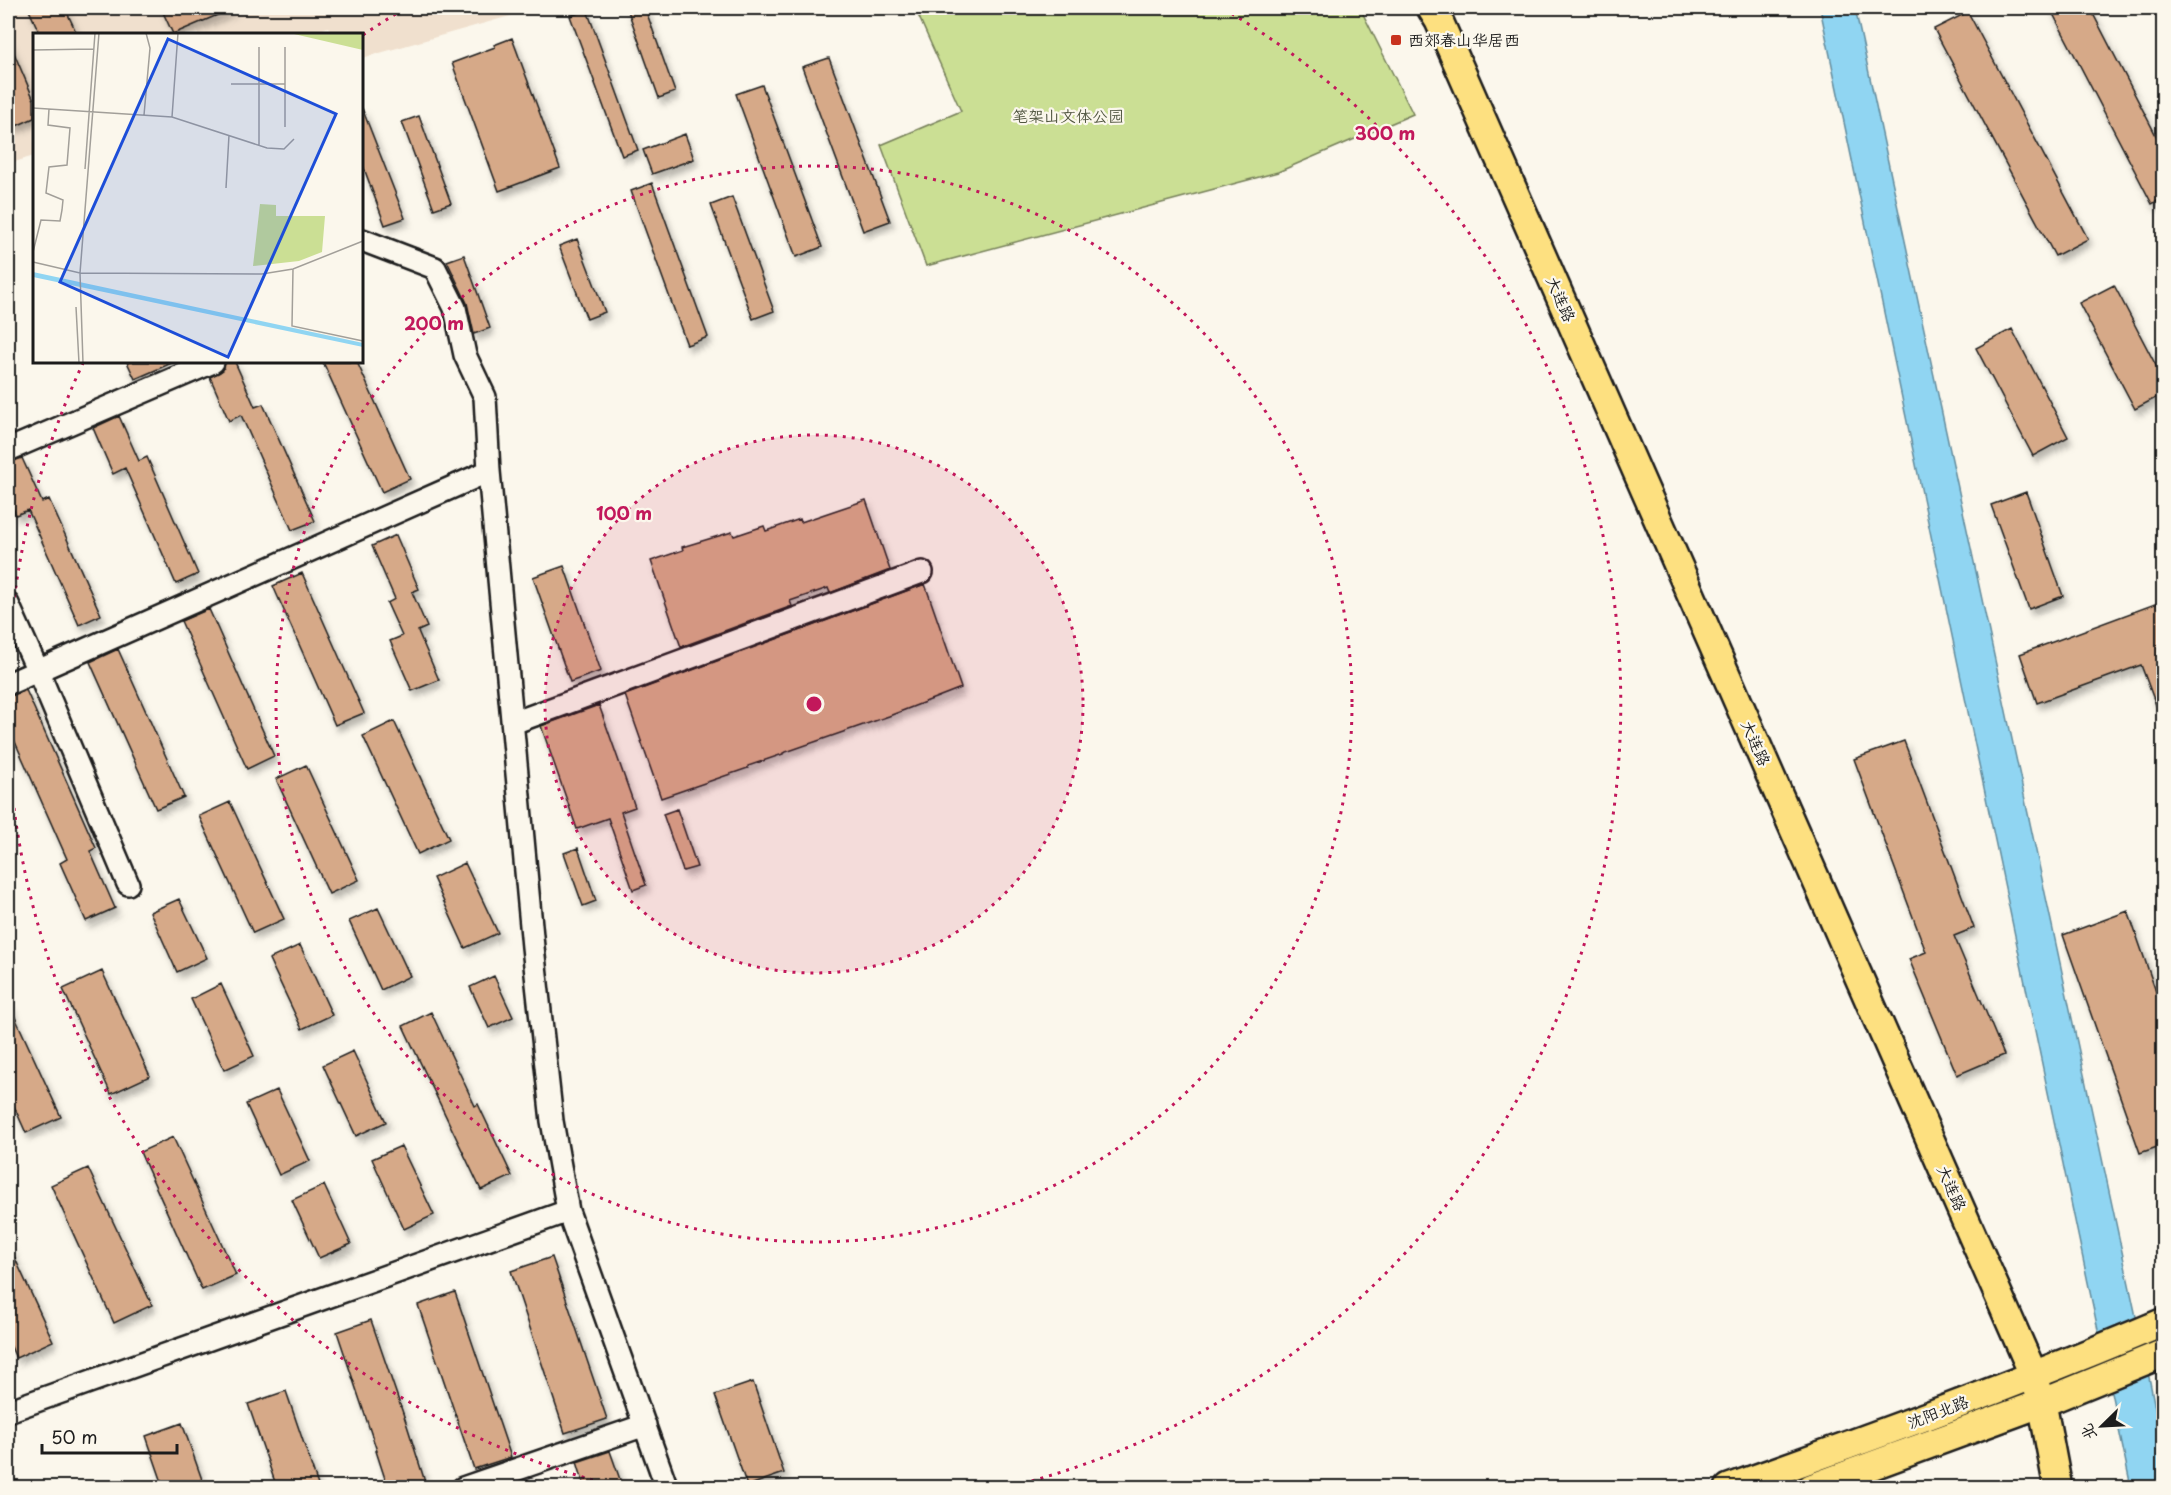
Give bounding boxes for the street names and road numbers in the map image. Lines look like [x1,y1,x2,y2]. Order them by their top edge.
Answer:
street label: 大连路 [1541,272,1583,325]
street label: 大连路 [1736,716,1778,769]
street label: 大连路 [1932,1161,1974,1214]
street label: 沈阳北路 [1903,1388,1972,1434]

